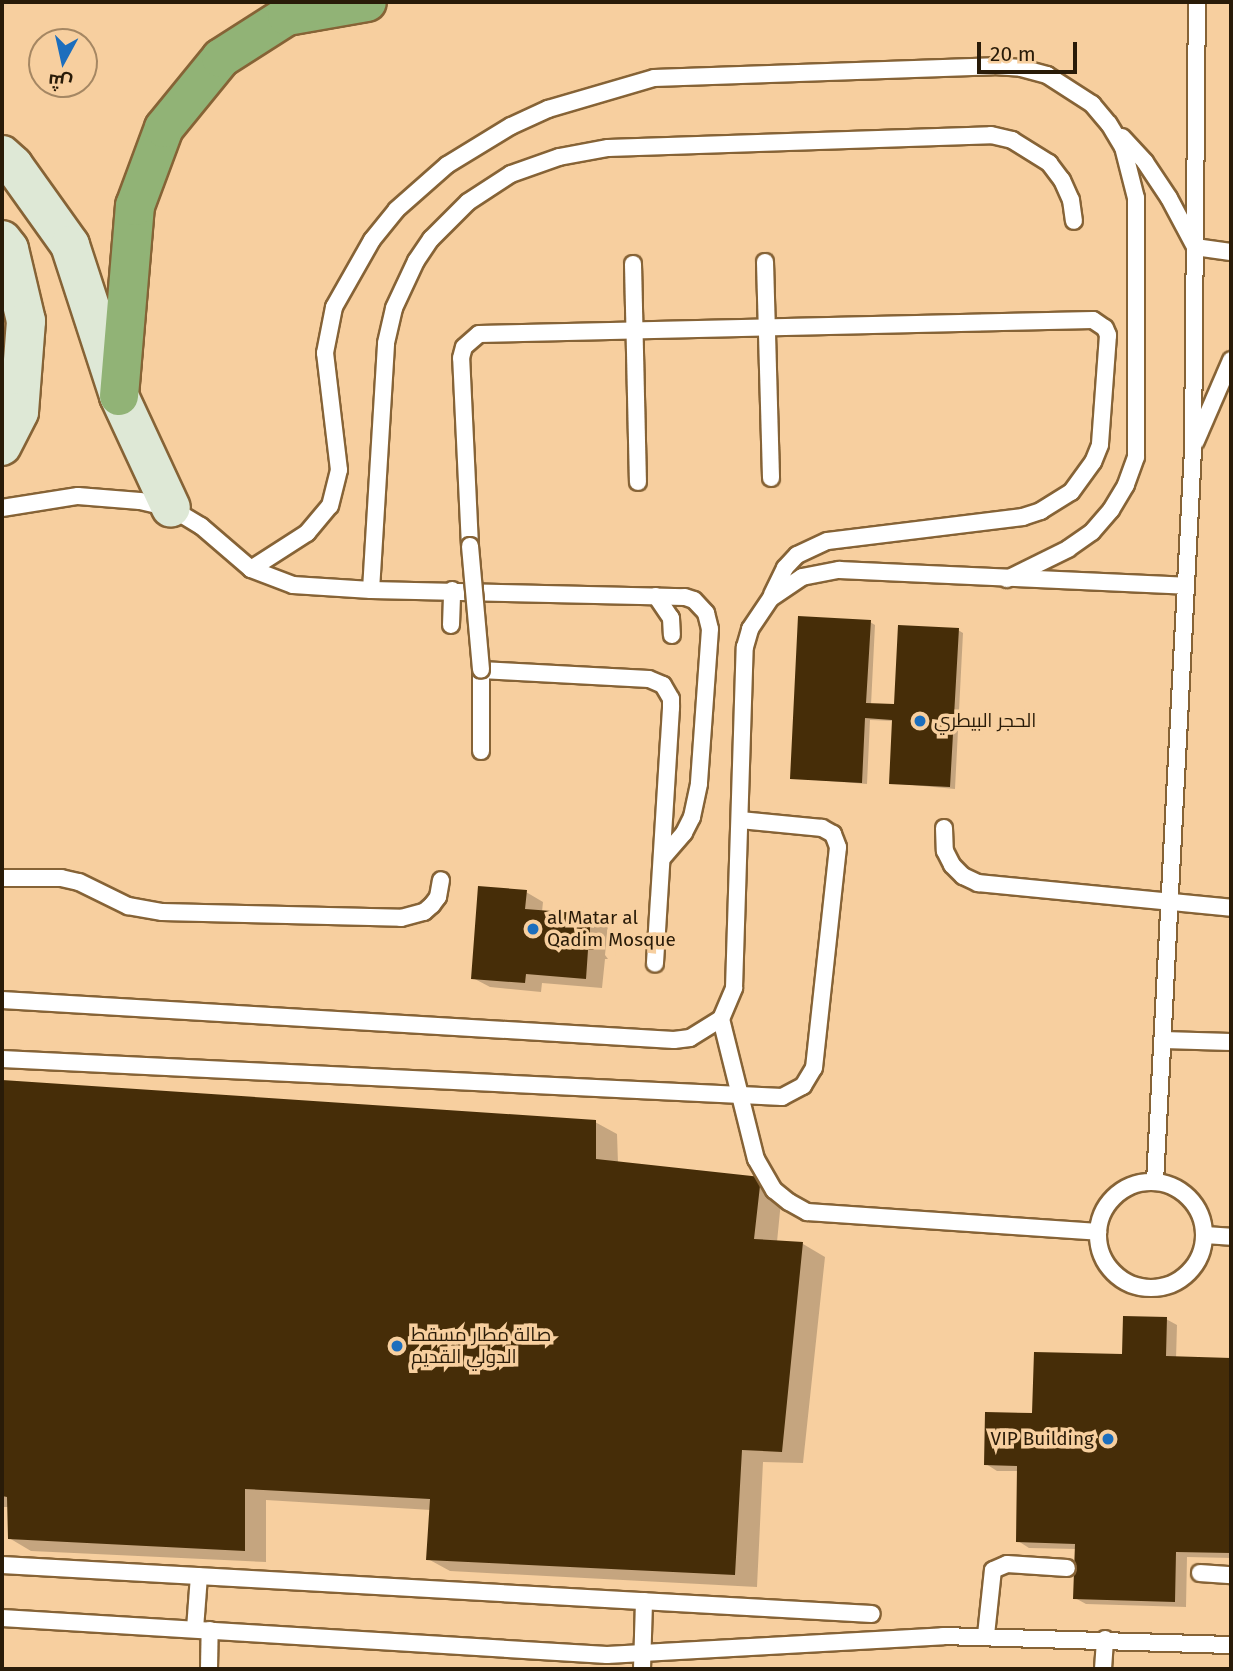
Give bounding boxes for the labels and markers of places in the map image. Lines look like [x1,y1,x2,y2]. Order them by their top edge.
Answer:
place label: الحجر البيطري [934,710,1036,732]
marker: الحجر البيطري [912,713,928,729]
place label: al Matar al Qadim Mosque [547,907,676,951]
marker: al Matar al Qadim Mosque [525,921,541,937]
place label: صالة مطار مسقط الدولي القديم [411,1324,551,1368]
marker: صالة مطار مسقط الدولي القديم [389,1338,405,1354]
place label: VIP Building [991,1428,1094,1450]
marker: VIP Building [1100,1431,1116,1447]

